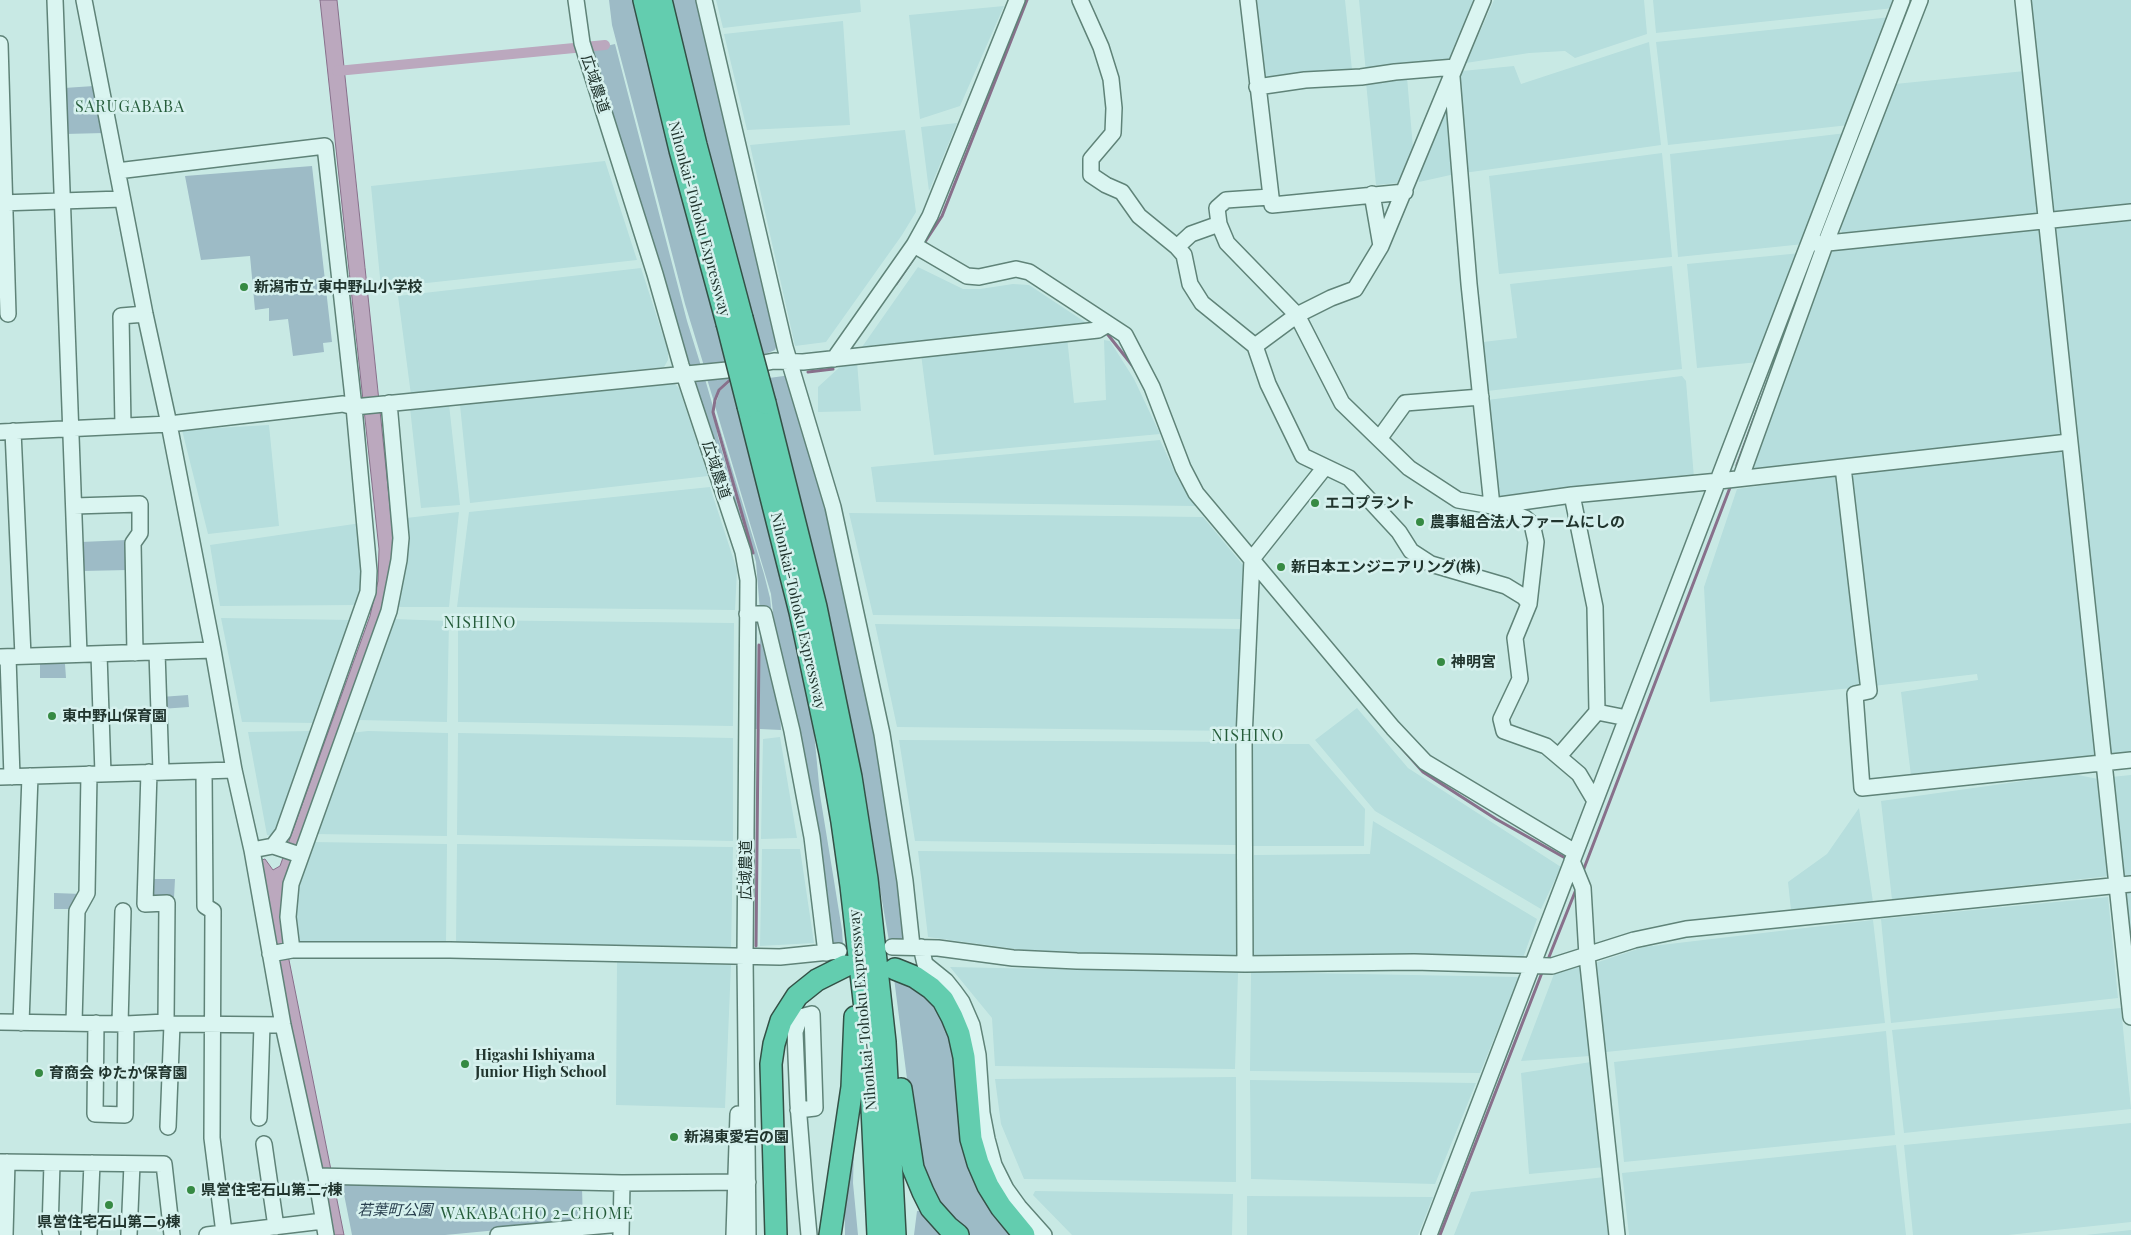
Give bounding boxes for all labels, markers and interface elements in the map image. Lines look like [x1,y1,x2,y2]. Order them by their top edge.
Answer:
street label: 広域農道 [577,53,613,115]
district label: SARUGABABA [74,97,186,117]
street label: Nihonkai-Tohoku Expressway [664,119,734,319]
place label: 新潟市立 東中野山小学校 [254,278,422,296]
marker: 新潟市立 東中野山小学校 [238,281,250,293]
street label: 広域農道 [698,439,734,501]
place label: エコプラント [1325,494,1415,512]
marker: エコプラント [1309,497,1321,509]
street label: Nihonkai-Tohoku Expressway [767,511,829,711]
place label: 農事組合法人ファームにしの [1430,513,1625,531]
marker: 農事組合法人ファームにしの [1414,516,1426,528]
place label: 新日本エンジニアリング(株) [1291,558,1481,576]
marker: 新日本エンジニアリング(株) [1275,561,1287,573]
district label: NISHINO [443,613,517,633]
place label: 神明宮 [1451,653,1496,671]
marker: 神明宮 [1435,656,1447,668]
place label: 東中野山保育園 [62,707,167,725]
marker: 東中野山保育園 [46,710,58,722]
district label: NISHINO [1211,726,1285,746]
street label: 広域農道 [737,840,755,900]
street label: Nihonkai-Tohoku Expressway [845,909,881,1111]
place label: Higashi Ishiyama Junior High School [475,1046,607,1081]
marker: Higashi Ishiyama Junior High School [459,1058,471,1070]
place label: 育商会 ゆたか保育園 [49,1064,187,1082]
marker: 育商会 ゆたか保育園 [33,1067,45,1079]
place label: 新潟東愛宕の園 [684,1128,789,1146]
marker: 新潟東愛宕の園 [668,1131,680,1143]
place label: 県営住宅石山第二7棟 [201,1181,343,1199]
marker: 県営住宅石山第二7棟 [185,1184,197,1196]
marker: 県営住宅石山第二9棟 [103,1199,115,1211]
park label: 若葉町公園 [358,1201,432,1219]
district label: WAKABACHO 2-CHOME [438,1204,636,1224]
place label: 県営住宅石山第二9棟 [37,1213,181,1231]

